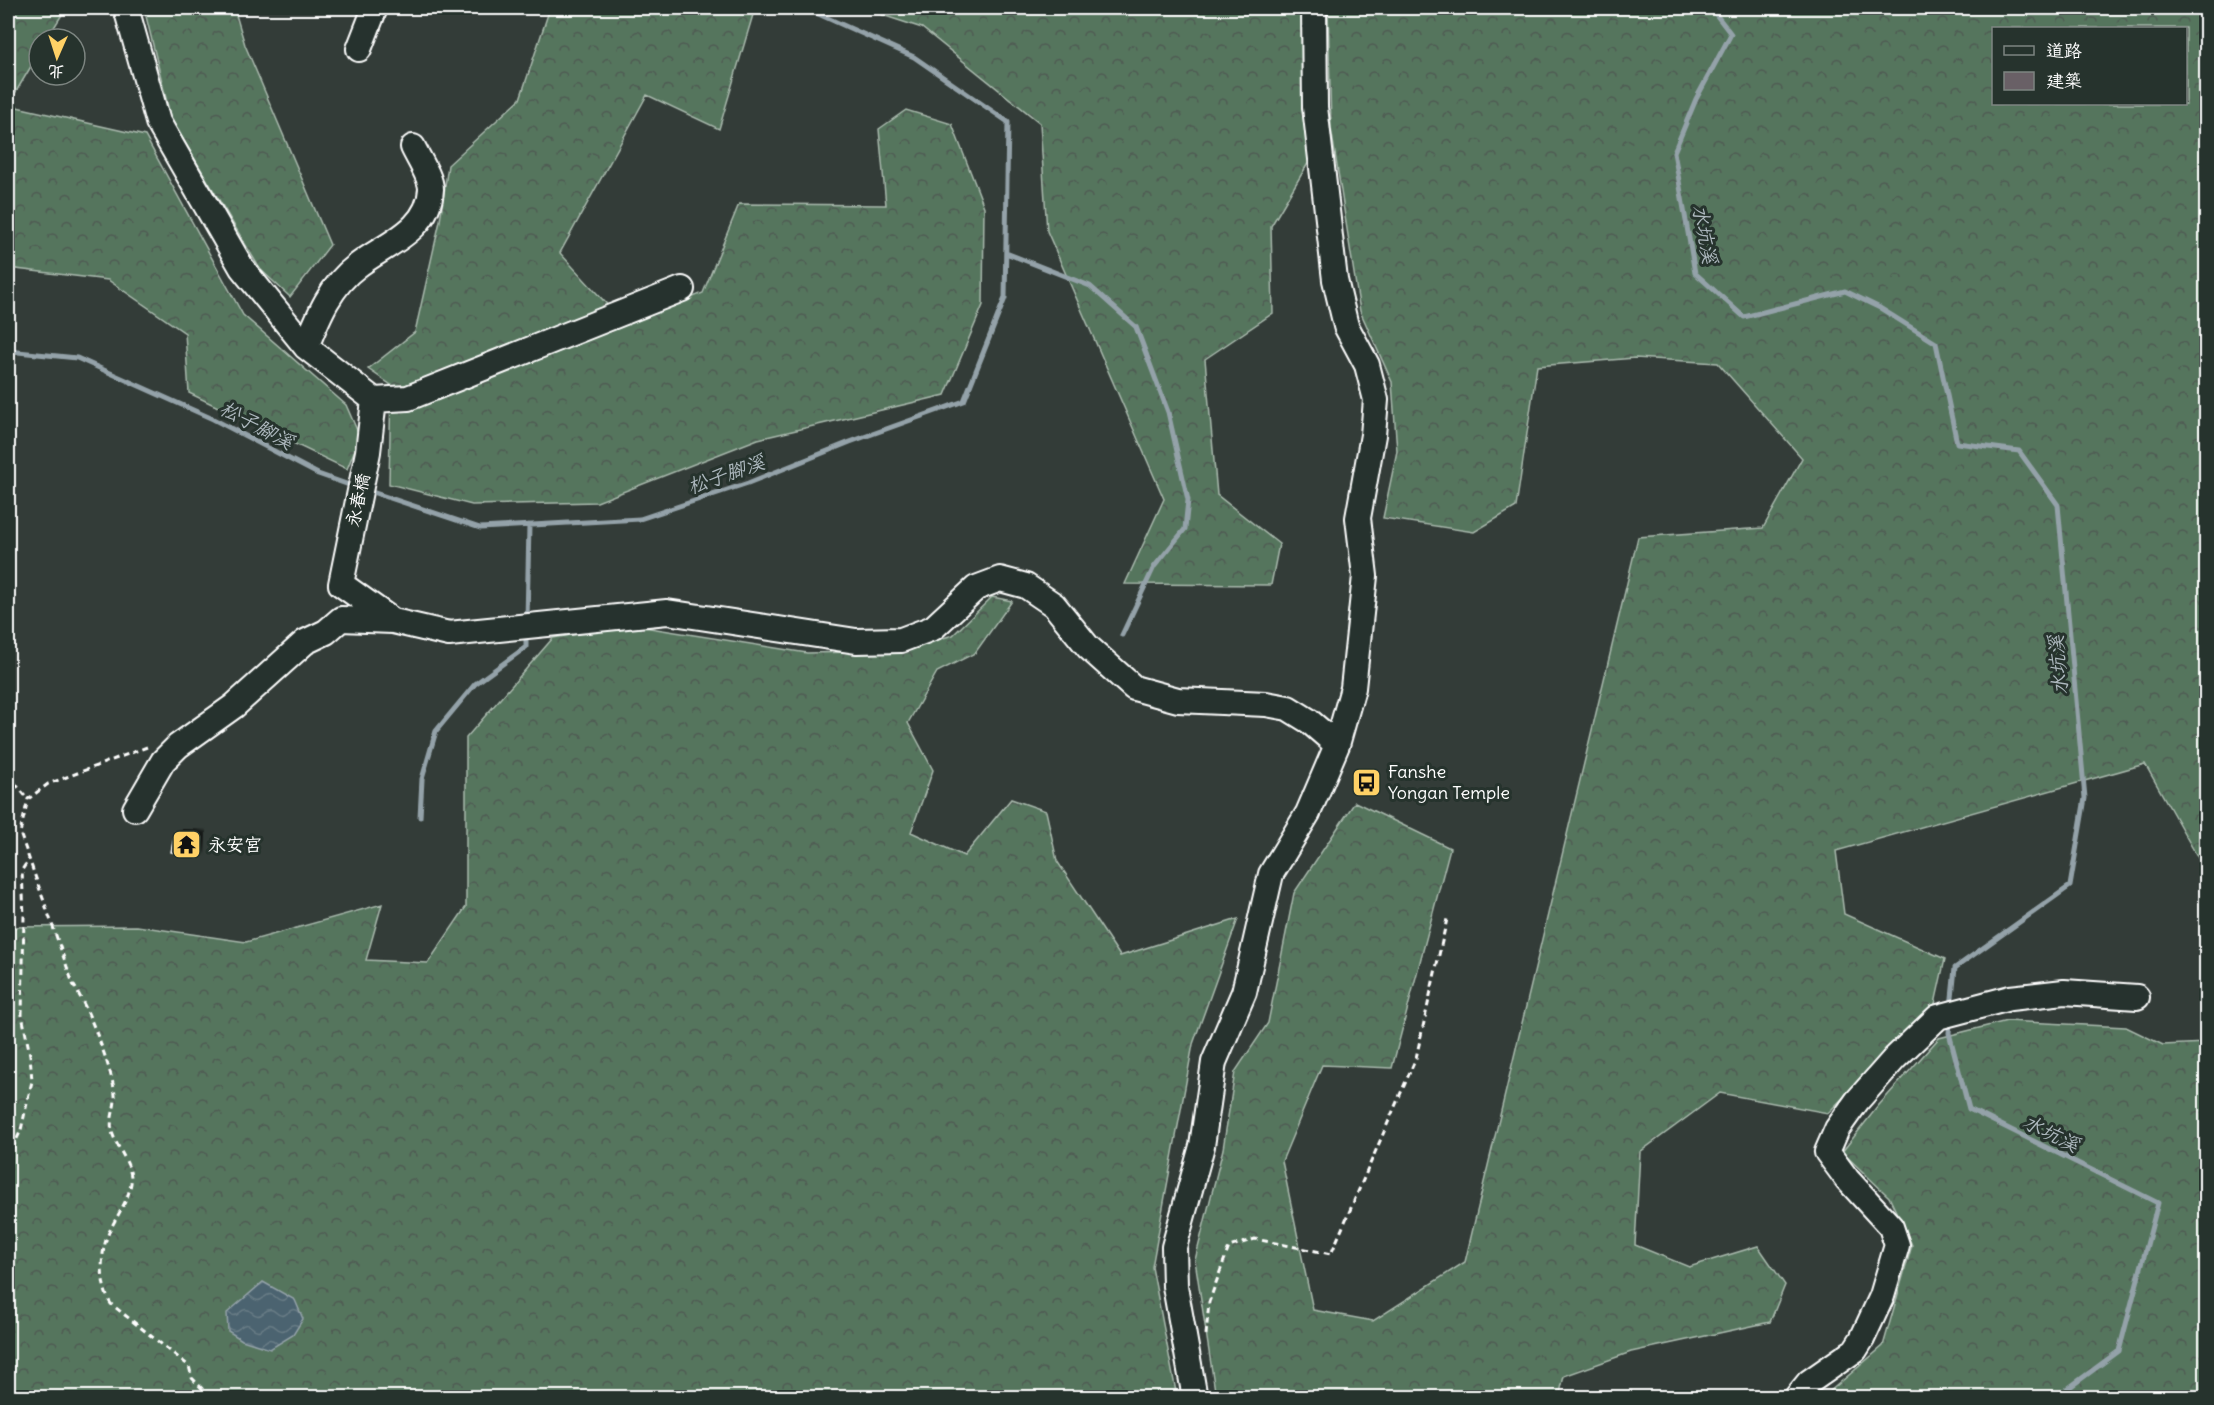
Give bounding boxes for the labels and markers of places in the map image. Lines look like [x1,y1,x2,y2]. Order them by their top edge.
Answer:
place label: Fanshe Yongan Temple [1388,760,1510,804]
bus stop icon: Fanshe Yongan Temple [1351,766,1383,798]
temple icon: 永安宮 [171,829,203,861]
place label: 永安宮 [208,833,262,856]

